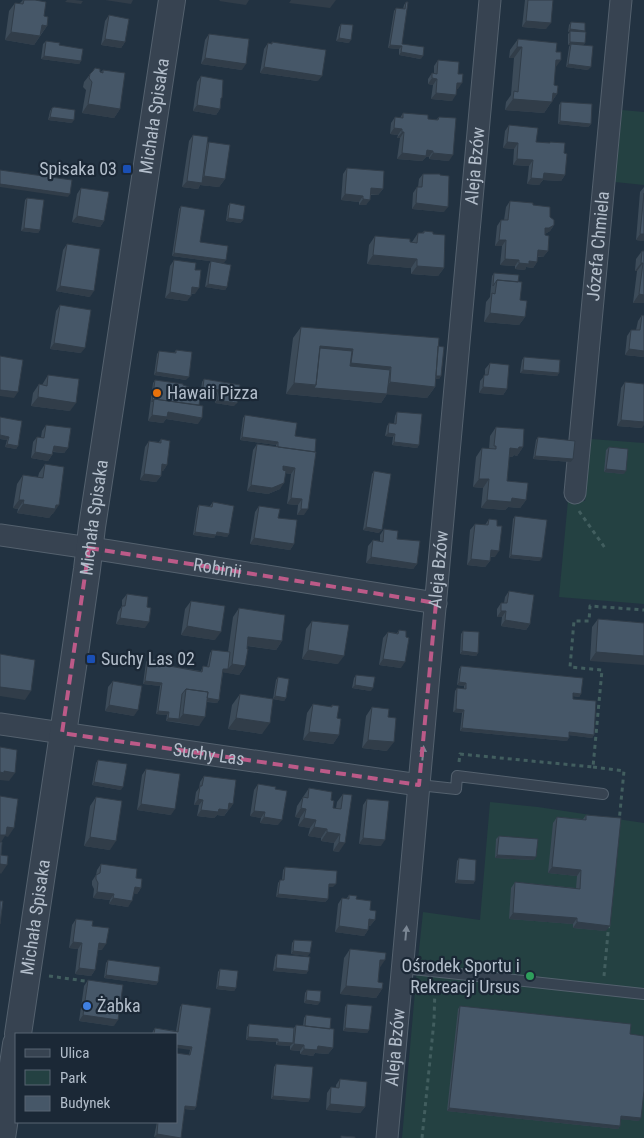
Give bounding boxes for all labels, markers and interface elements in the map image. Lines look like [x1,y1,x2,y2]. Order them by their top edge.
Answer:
street label: Michała Spisaka [135,57,173,175]
street label: Aleja Bzów [461,126,488,206]
place label: Spisaka 03 [39,158,117,179]
marker: Spisaka 03 [121,163,133,175]
street label: Józefa Chmiela [582,190,613,302]
place label: Hawaii Pizza [167,382,258,403]
marker: Hawaii Pizza [151,387,163,399]
street label: Michała Spisaka [75,458,112,577]
street label: Aleja Bzów [424,529,452,609]
street label: Robinii [192,553,243,582]
place label: Suchy Las 02 [101,648,195,669]
marker: Suchy Las 02 [85,653,97,665]
street label: Suchy Las [172,738,246,769]
one-way arrow [419,745,427,761]
street label: Michała Spisaka [16,858,54,976]
one-way arrow [403,924,411,940]
place label: Ośrodek Sportu i Rekreacji Ursus [402,955,520,997]
marker: Ośrodek Sportu i Rekreacji Ursus [524,970,536,982]
place label: Żabka [97,995,141,1016]
marker: Żabka [81,1000,93,1012]
street label: Aleja Bzów [381,1007,409,1087]
legend [15,1033,178,1123]
text: Ulica [60,1044,89,1062]
text: Park [60,1069,87,1087]
text: Budynek [60,1094,110,1112]

